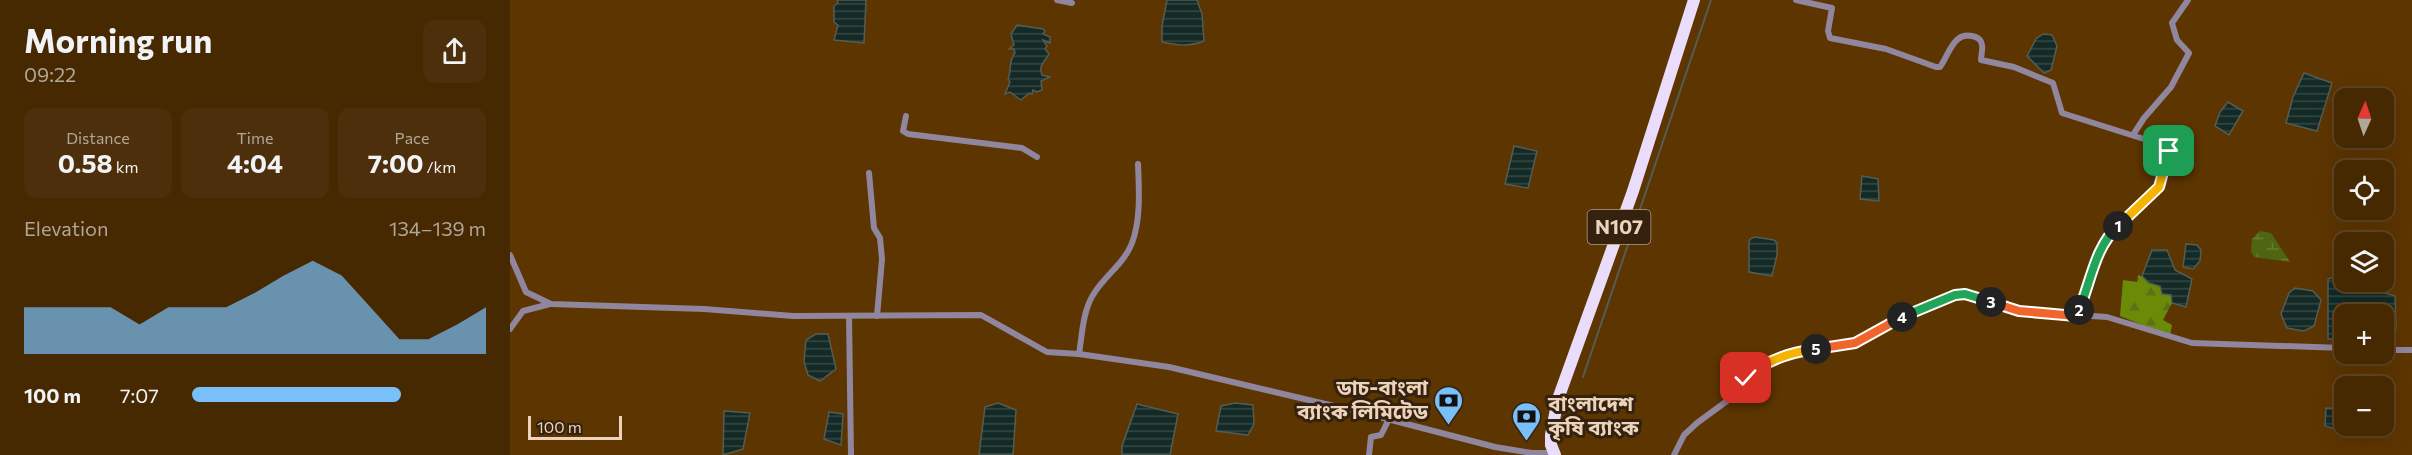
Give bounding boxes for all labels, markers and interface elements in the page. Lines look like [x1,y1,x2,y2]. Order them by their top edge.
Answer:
text: Morning run [24,19,212,60]
button: share [423,20,486,83]
text: 09:22 [24,62,76,86]
north arrow [2334,88,2394,148]
map controls [2334,88,2394,436]
pin [2143,125,2194,176]
text: Distance [66,128,130,147]
text: Time [237,128,273,147]
text: Pace [395,128,429,147]
icon: arrive [2152,134,2185,167]
text: 0.58 [58,147,113,178]
text: 4:04 [227,147,283,178]
text: 7:00 [368,147,423,178]
text: km [113,157,138,176]
text: /km [423,157,456,176]
button: locate [2334,160,2394,220]
road number: N107 [1588,210,1650,244]
pin: 1 [2103,211,2133,241]
text: Elevation [24,216,109,240]
text: 134–139 m [389,216,486,240]
text: 1 [2114,216,2122,235]
button: layers [2334,232,2394,292]
pin: 3 [1976,287,2006,317]
text: 3 [1986,292,1996,311]
pin: 2 [2064,295,2094,325]
text: 2 [2074,300,2084,319]
pin: 4 [1887,302,1917,332]
button: + [2334,304,2394,364]
text: 4 [1897,307,1907,326]
pin: 5 [1801,334,1831,364]
text: 5 [1811,339,1821,358]
pin [1720,352,1771,403]
icon: check [1729,361,1762,394]
place label: ডাচ-বাংলা ব্যাংক লিমিটেড [1296,374,1429,423]
button: − [2334,376,2394,436]
text: 100 m [24,383,81,407]
text: 7:07 [120,383,159,407]
bank icon: ডাচ-বাংলা ব্যাংক লিমিটেড [1433,384,1465,426]
place label: বাংলাদেশ কৃষি ব্যাংক [1547,390,1640,441]
bank icon: বাংলাদেশ কৃষি ব্যাংক [1511,400,1543,442]
scale bar [528,413,622,440]
text: 100 m [537,417,582,436]

